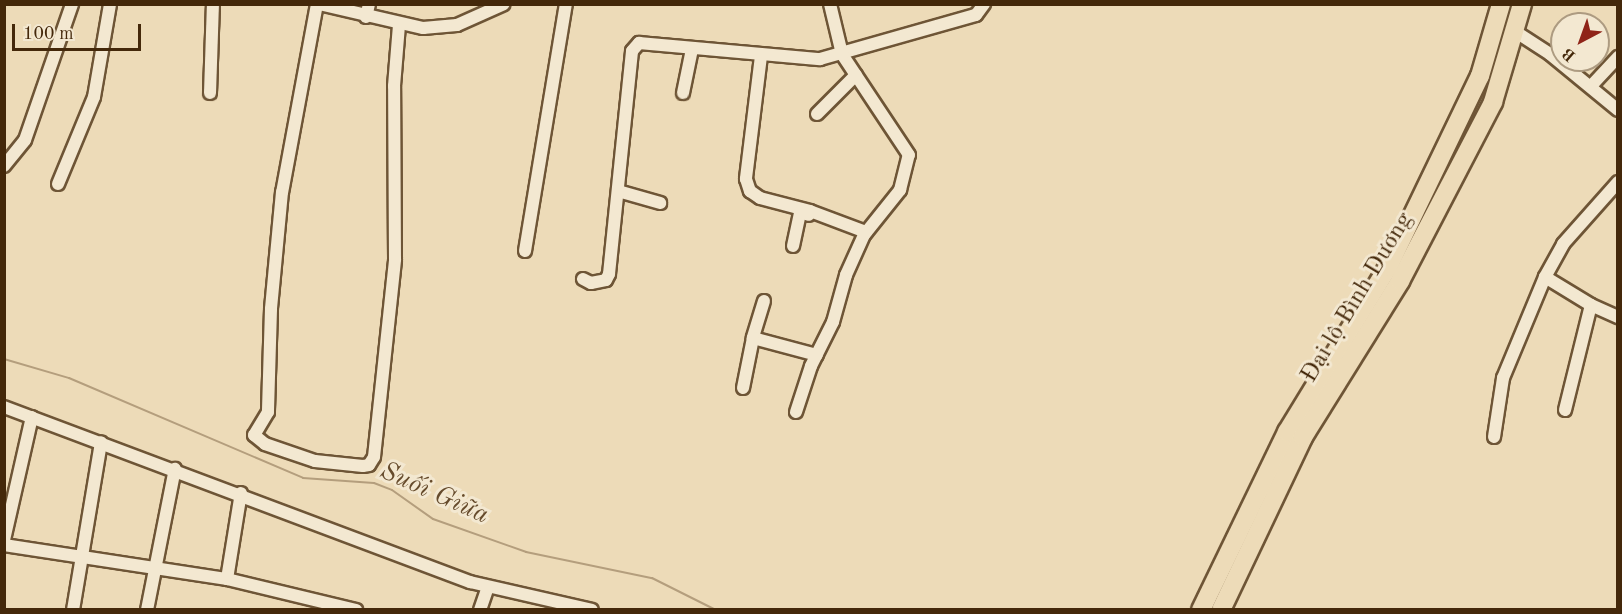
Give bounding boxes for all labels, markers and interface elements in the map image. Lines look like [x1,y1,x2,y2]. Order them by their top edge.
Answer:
scale bar [15,12,144,50]
north arrow [1550,12,1610,72]
text: 100 m [23,25,74,43]
text: B [1560,44,1579,64]
street label: Đại lộ Bình Dương [1296,208,1420,388]
water label: Suối Giữa [375,456,493,532]

